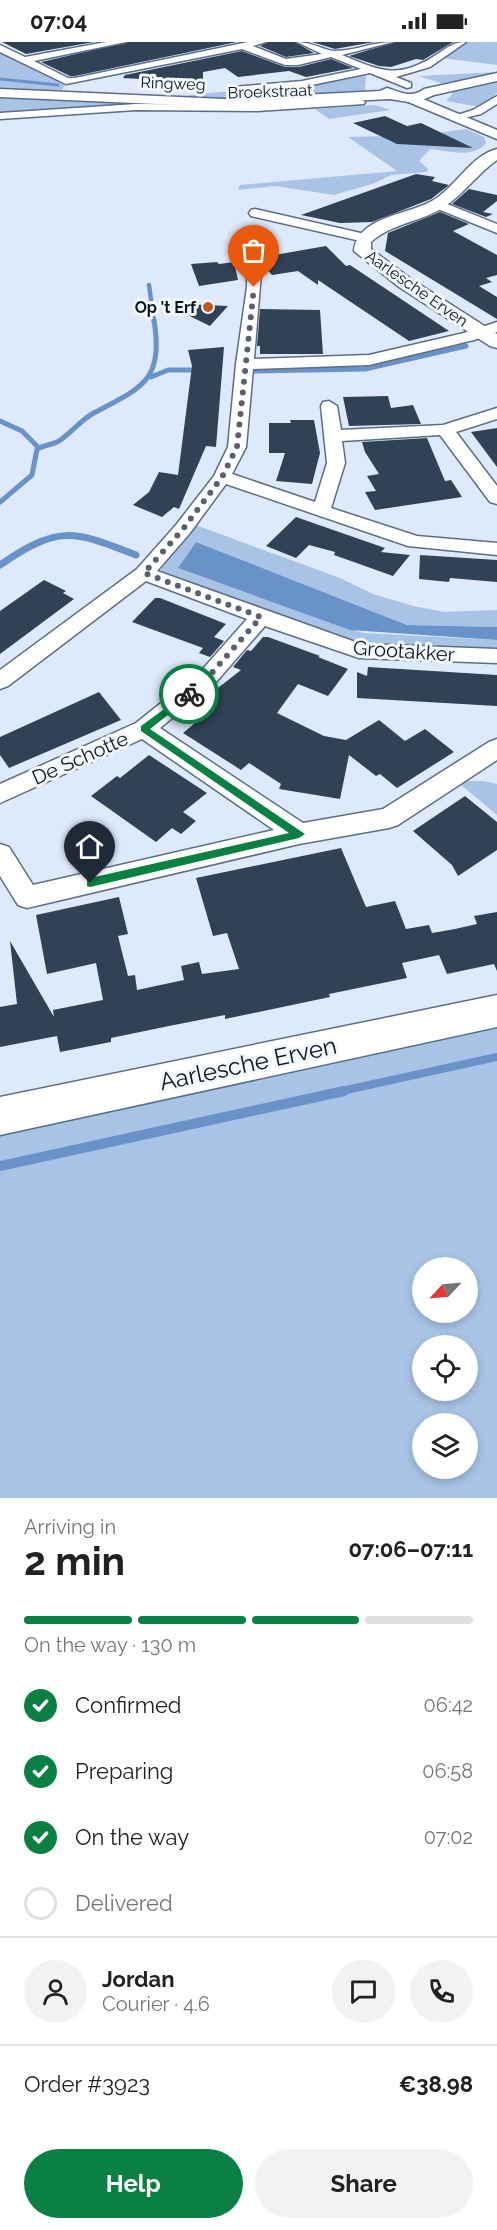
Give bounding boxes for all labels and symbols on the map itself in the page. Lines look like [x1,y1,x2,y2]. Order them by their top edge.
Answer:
street label: Ringweg [140,73,206,94]
street label: Broekstraat [227,81,313,102]
pin [228,225,279,287]
street label: Aarlesche Erven [362,246,471,331]
place label: Op 't Erf [135,298,197,317]
marker: Op 't Erf [201,300,215,314]
street label: Grootakker [352,635,456,667]
courier [159,664,219,724]
street label: De Schotte [28,726,132,790]
pin [64,821,115,883]
street label: Aarlesche Erven [157,1031,339,1096]
north arrow [412,1257,478,1323]

